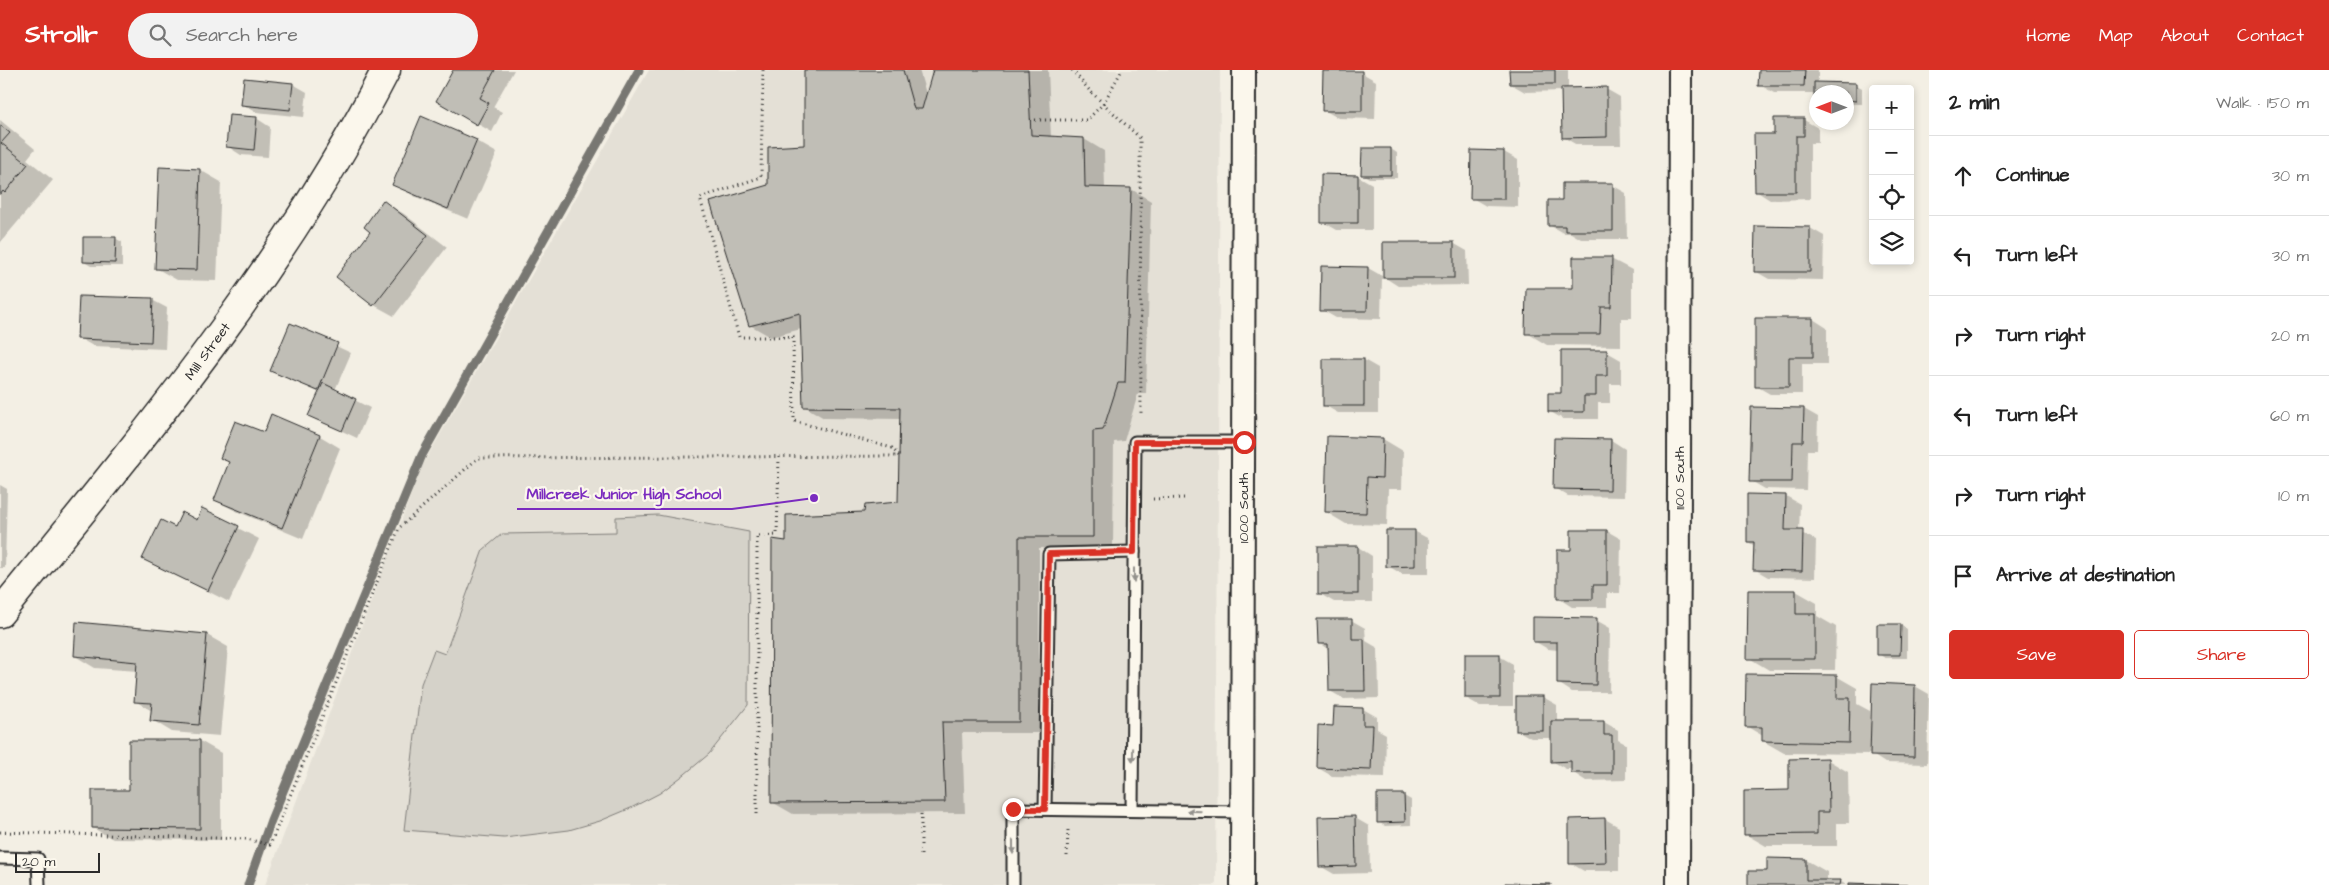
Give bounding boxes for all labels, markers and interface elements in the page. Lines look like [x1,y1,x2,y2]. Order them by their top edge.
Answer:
search box [128,13,478,58]
text: Strollr [25,18,98,52]
icon: search [146,21,174,49]
text: Search here [186,22,298,49]
text: Home [2026,23,2071,48]
text: Map [2099,23,2133,48]
text: About [2161,23,2209,48]
text: Contact [2237,23,2304,48]
north arrow [1809,85,1854,130]
map controls [1869,85,1914,265]
button: + [1869,85,1914,130]
text: 2 min [1949,88,1999,117]
text: Walk · 150 m [2216,92,2309,114]
button: − [1869,130,1914,175]
icon: ahead [1949,162,1977,190]
text: Continue [1996,162,2070,189]
text: 30 m [2272,165,2309,187]
button: locate [1869,175,1914,220]
button: layers [1869,220,1914,265]
icon: left [1949,242,1977,270]
text: Turn left [1996,242,2077,269]
text: 30 m [2272,245,2309,267]
street label: Mill Street [180,318,236,385]
icon: right [1949,322,1977,350]
text: Turn right [1996,322,2085,349]
text: 20 m [2271,325,2309,347]
icon: left [1949,402,1977,430]
text: Turn left [1996,402,2077,429]
text: 60 m [2270,405,2309,427]
route start [1233,431,1256,454]
street label: 1100 South [1670,446,1690,510]
street label: 1000 South [1234,473,1254,543]
callout: Millcreek Junior High School [517,479,732,509]
icon: right [1949,482,1977,510]
text: Turn right [1996,482,2085,509]
text: Millcreek Junior High School [527,484,722,507]
text: 10 m [2278,485,2309,507]
icon: arrive [1949,562,1977,590]
text: Arrive at destination [1996,562,2175,589]
one-way arrow [1130,567,1138,583]
button: Save [1949,630,2124,679]
button: Share [2134,630,2309,679]
one-way arrow [1129,747,1137,763]
route end [1002,798,1025,821]
one-way arrow [1186,807,1202,815]
one-way arrow [1009,839,1017,855]
scale bar [15,850,100,873]
text: 20 m [22,852,55,872]

